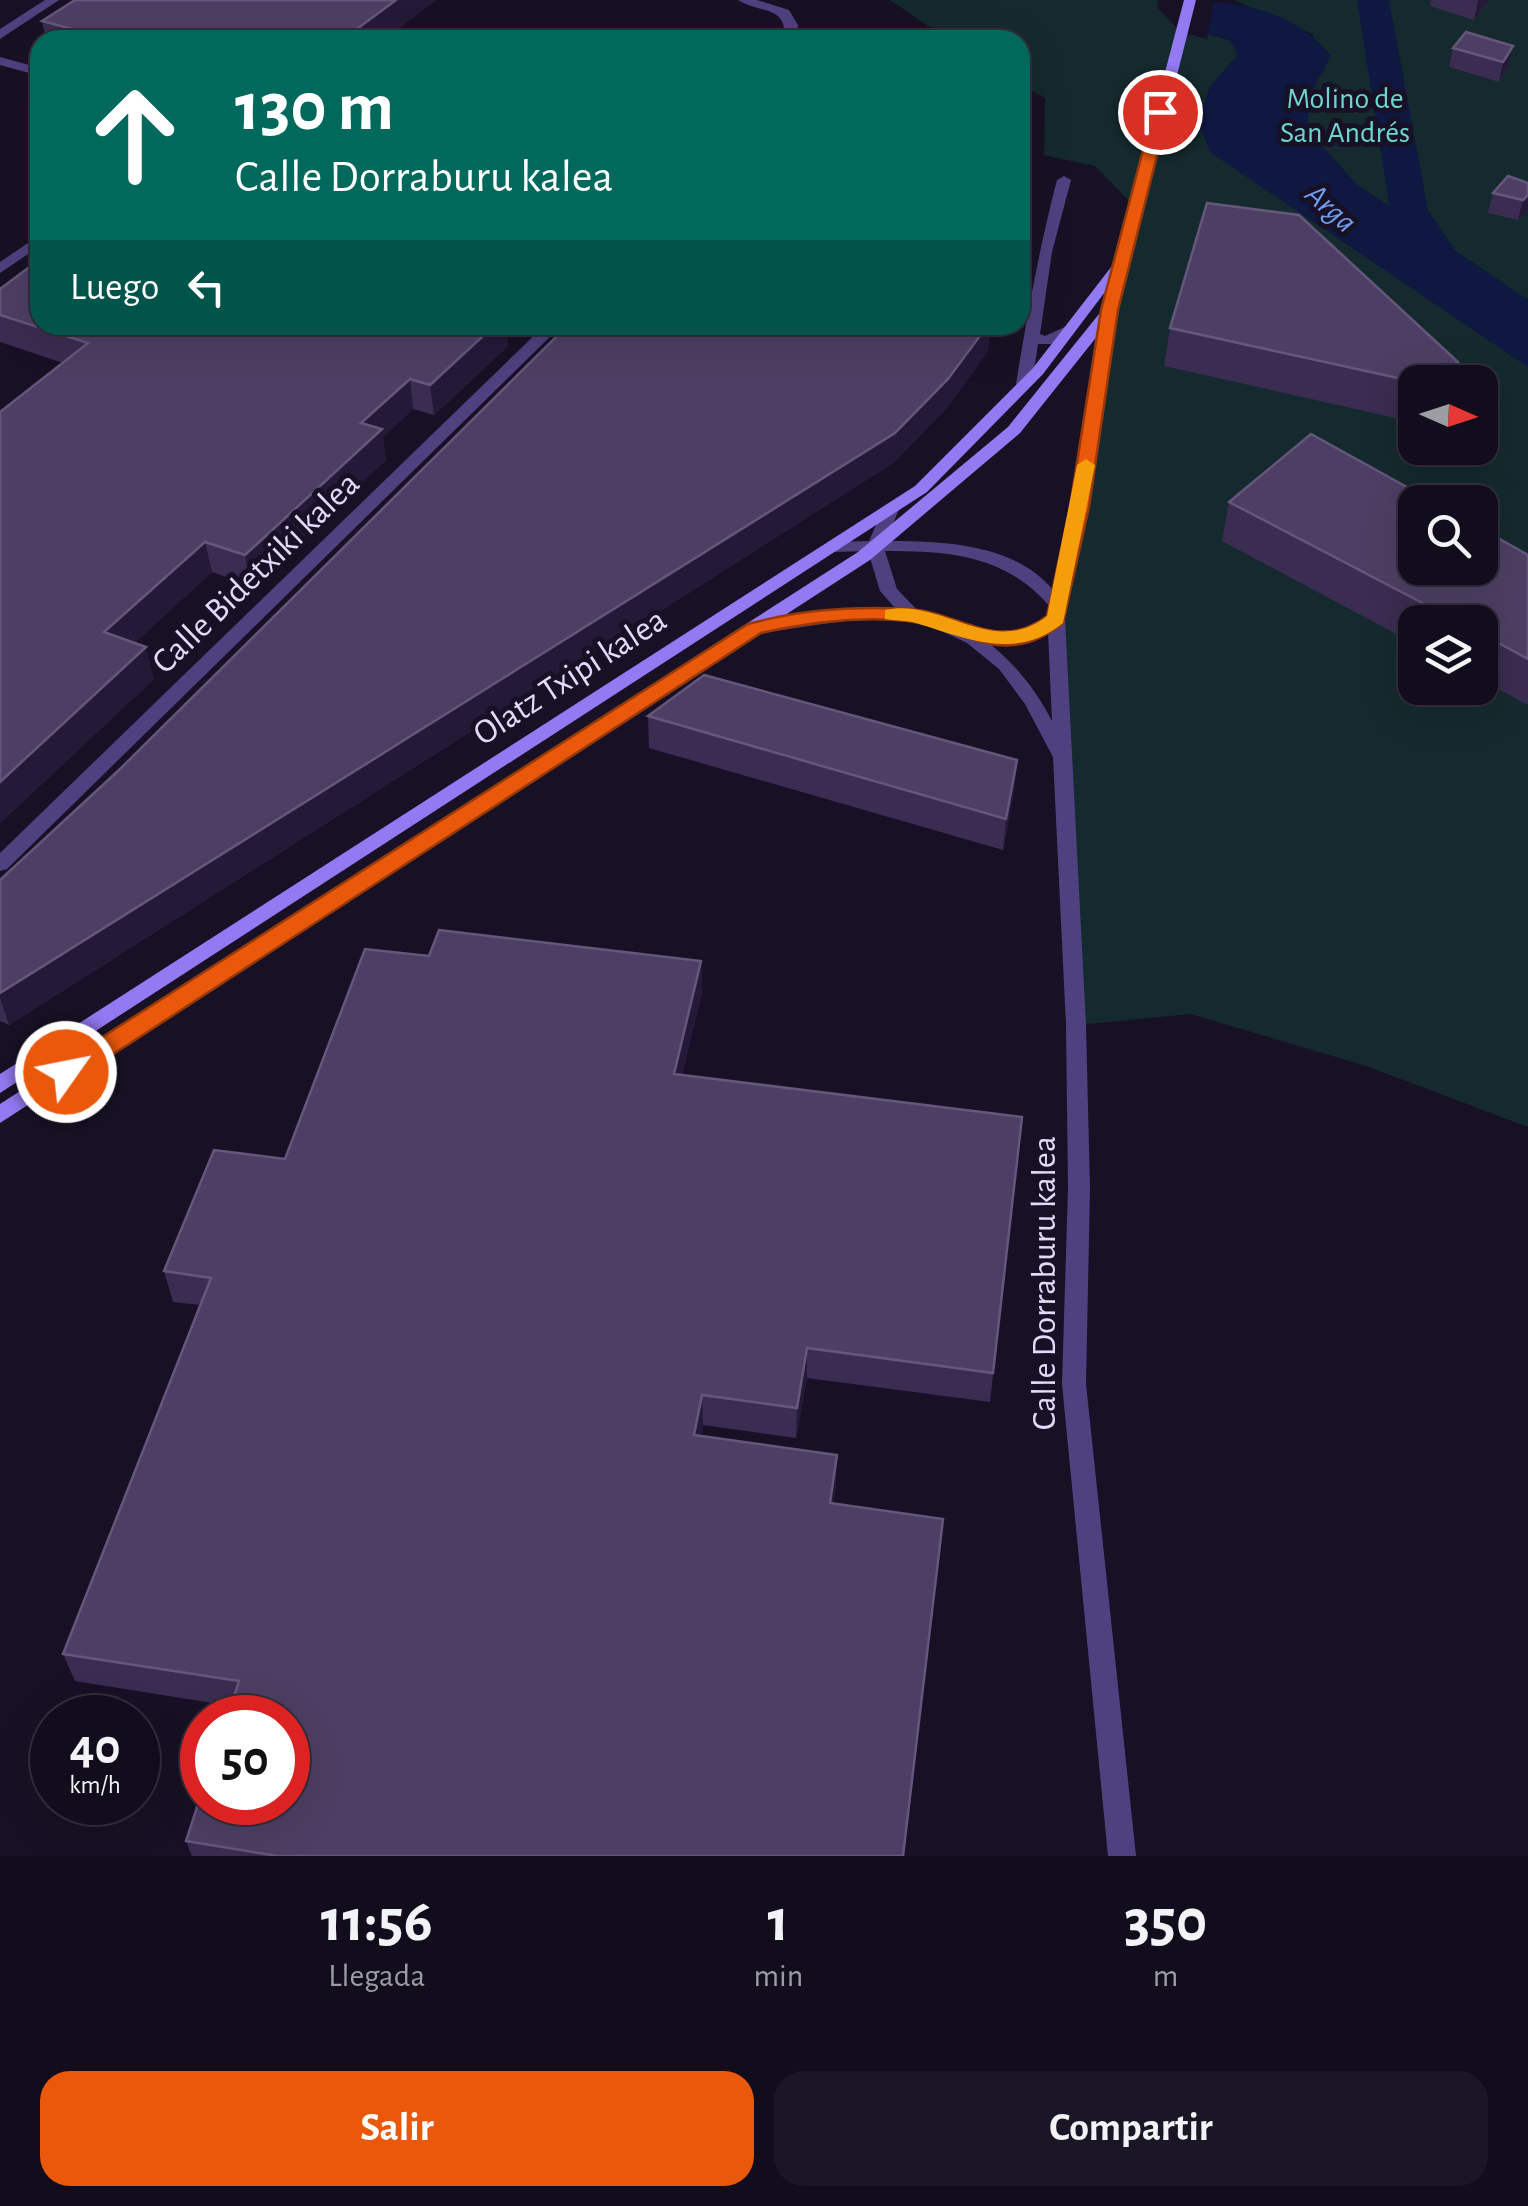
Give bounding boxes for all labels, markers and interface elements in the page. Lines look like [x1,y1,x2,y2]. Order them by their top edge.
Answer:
icon: ahead [70,70,200,200]
pin [1118,70,1203,155]
text: 130 m [235,73,394,143]
park label: Molino de San Andrés [1280,84,1410,148]
icon: arrive [1133,85,1188,140]
text: Calle Dorraburu kalea [235,155,613,200]
water label: Arga [1299,177,1363,239]
icon: left [179,260,234,315]
text: Luego [70,269,159,307]
north arrow [1398,365,1498,465]
map controls [1398,365,1498,705]
street label: Calle Bidetxiki kalea [146,466,366,680]
button: search [1398,485,1498,585]
street label: Olatz Txipi kalea [467,602,673,752]
button: layers [1398,605,1498,705]
position arrow [14,1020,118,1124]
street label: Calle Dorraburu kalea [1027,1136,1062,1430]
speed limit sign: 50 [180,1695,310,1825]
text: 40 [69,1723,121,1773]
text: km/h [69,1773,121,1798]
text: 11:56 [321,1892,433,1952]
text: 1 [768,1892,789,1952]
text: 350 [1124,1892,1207,1952]
text: Llegada [328,1960,425,1992]
text: min [753,1960,803,1992]
text: m [1153,1960,1178,1992]
button: Salir [40,2071,754,2186]
button: Compartir [774,2071,1488,2186]

